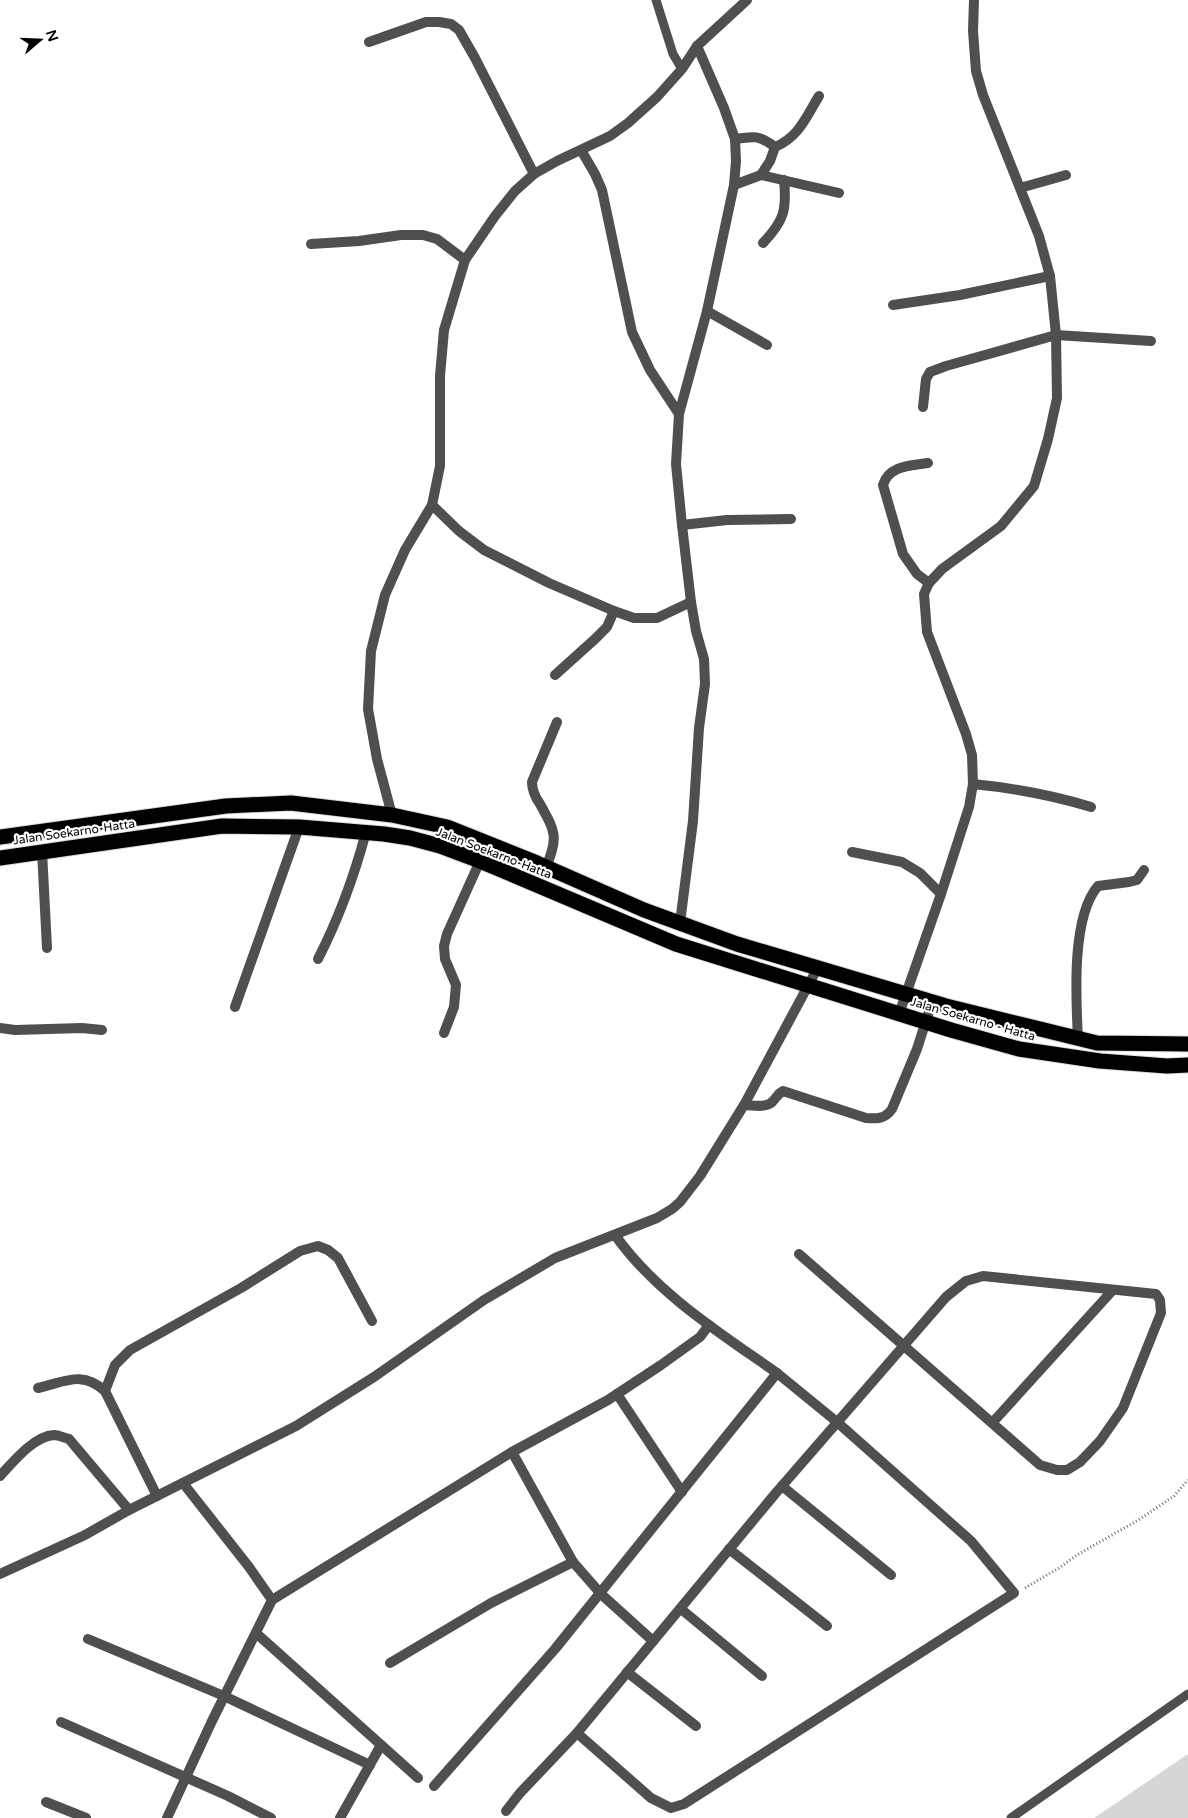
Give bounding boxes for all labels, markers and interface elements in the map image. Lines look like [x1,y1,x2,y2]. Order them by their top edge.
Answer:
north arrow [15,15,65,65]
text: N [42,28,62,44]
street label: Jalan Soekarno-Hatta [12,817,136,847]
street label: Jalan Soekarno-Hatta [434,824,554,882]
street label: Jalan Soekarno - Hatta [909,994,1037,1044]

